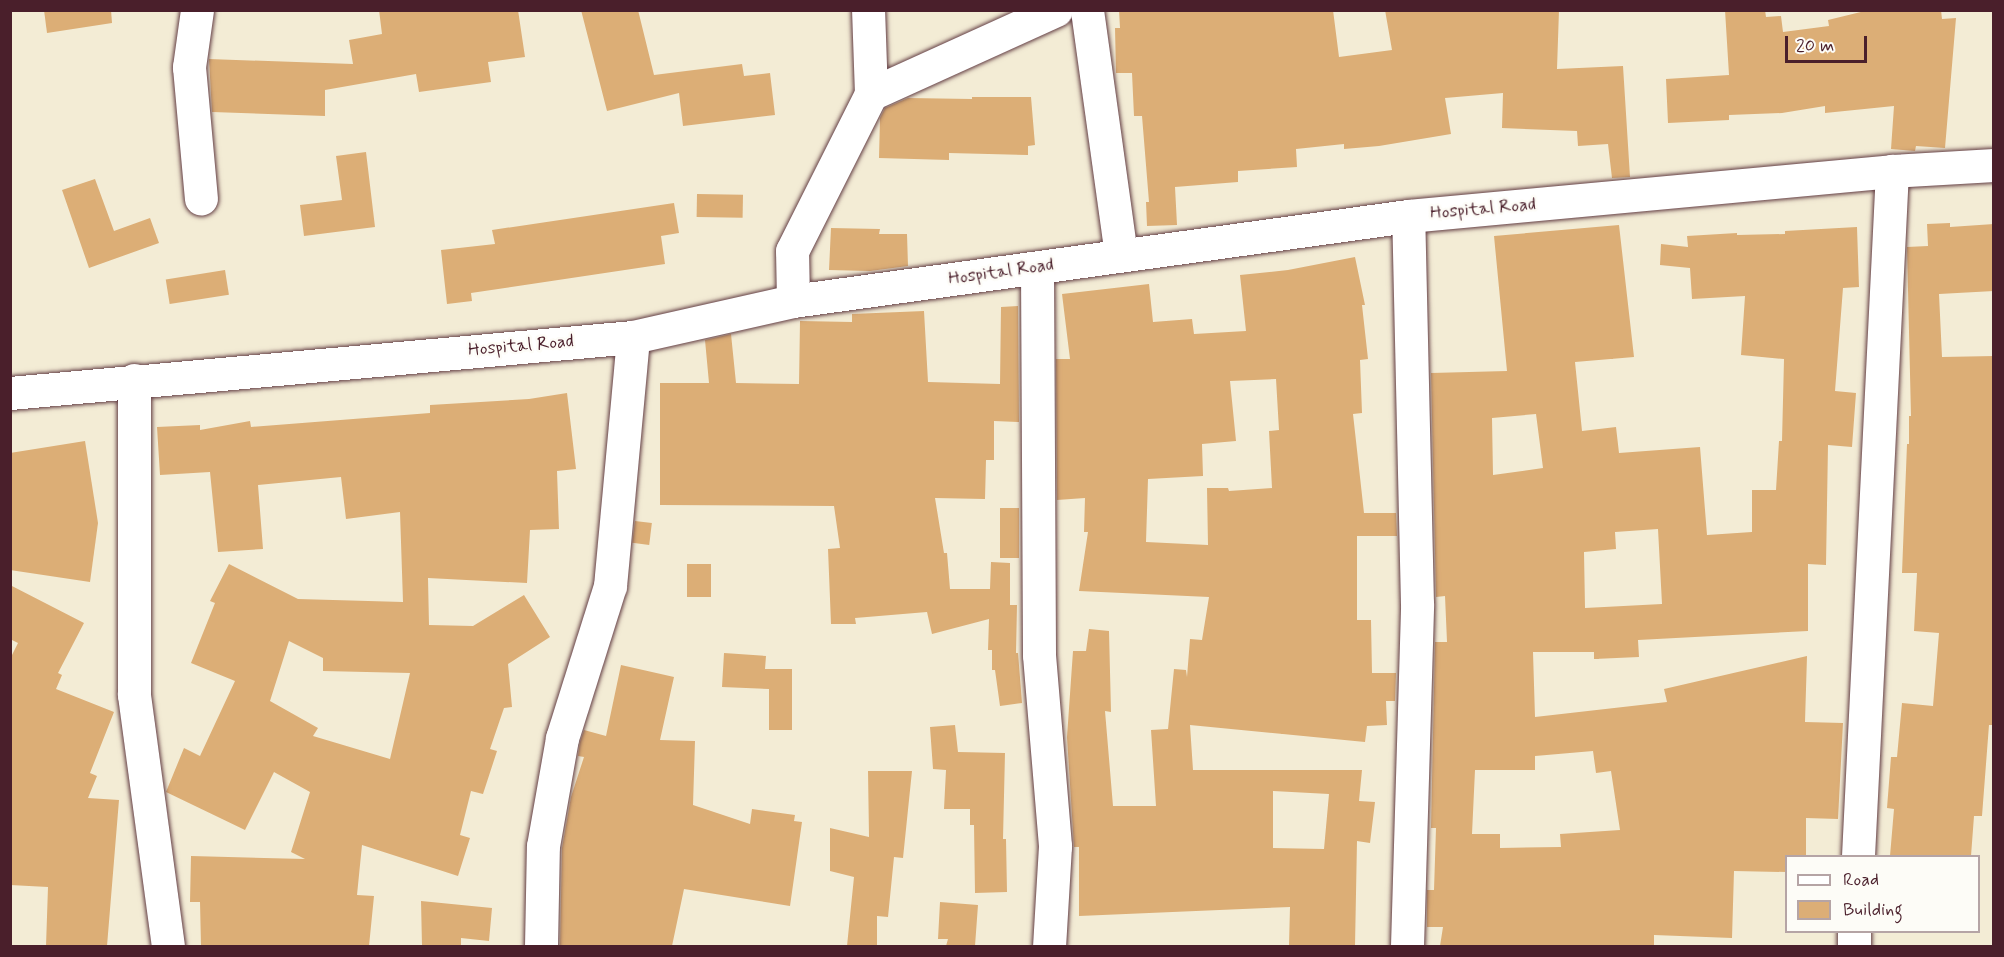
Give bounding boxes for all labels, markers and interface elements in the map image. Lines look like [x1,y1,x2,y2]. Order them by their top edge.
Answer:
scale bar [1788,24,1870,62]
text: 20 m [1796,34,1834,58]
street label: Hospital Road [1430,194,1536,224]
street label: Hospital Road [947,254,1055,290]
street label: Hospital Road [468,331,574,361]
legend [1785,855,1980,933]
text: Road [1843,868,1879,892]
text: Building [1843,898,1903,922]

